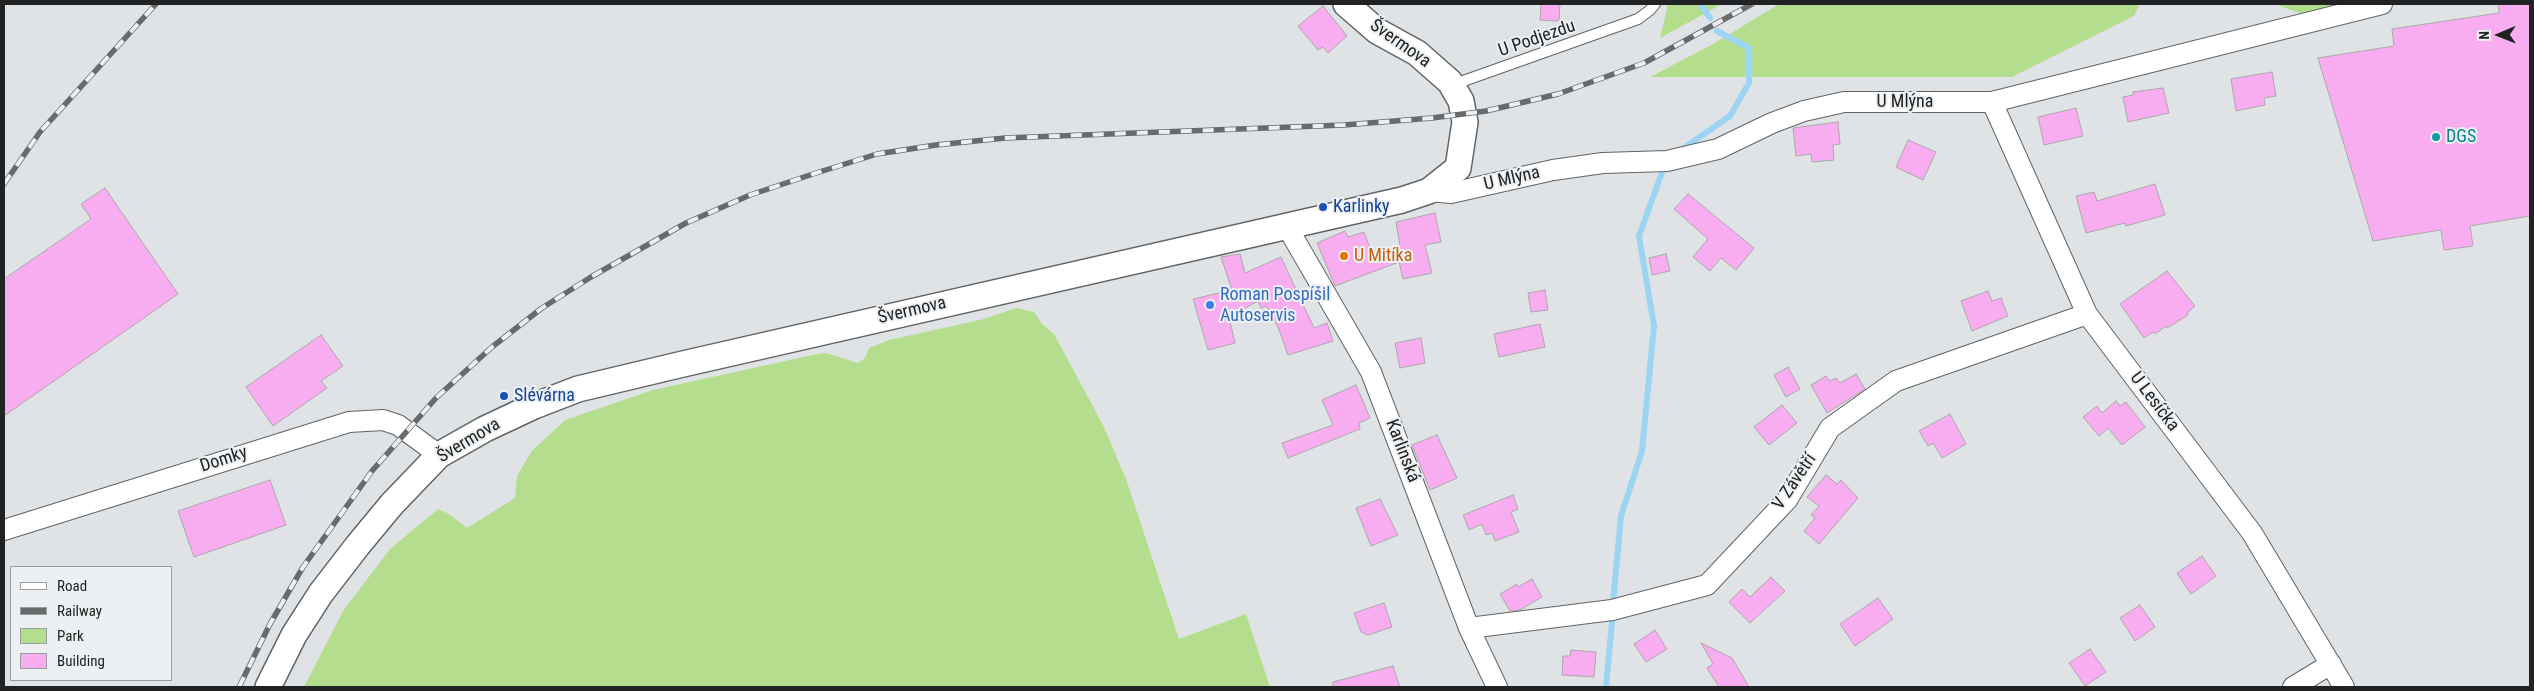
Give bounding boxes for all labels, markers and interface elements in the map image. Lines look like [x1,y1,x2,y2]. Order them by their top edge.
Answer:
north arrow [2474,10,2524,60]
street label: Švermova [1365,15,1435,73]
street label: U Podjezdu [1496,16,1578,62]
text: N [2476,31,2492,40]
street label: U Mlýna [1877,91,1933,113]
place label: DGS [2446,126,2476,148]
marker: DGS [2430,131,2442,143]
street label: U Mlýna [1482,162,1542,196]
place label: Karlinky [1333,196,1390,218]
marker: Karlinky [1317,201,1329,213]
place label: U Mitíka [1354,245,1412,267]
marker: U Mitíka [1338,250,1350,262]
place label: Roman Pospíšil Autoservis [1220,284,1330,326]
street label: Švermova [876,293,948,329]
marker: Roman Pospíšil Autoservis [1204,299,1216,311]
street label: U Lesíčka [2125,368,2183,436]
place label: Slévárna [514,385,575,407]
marker: Slévárna [498,390,510,402]
street label: Švermova [434,414,504,468]
street label: Karlinská [1380,416,1424,486]
street label: Domky [198,442,250,478]
street label: V Závětří [1768,450,1822,514]
legend [10,566,172,681]
text: Road [57,577,87,595]
text: Railway [57,602,102,620]
text: Park [57,627,84,645]
text: Building [57,652,105,670]

